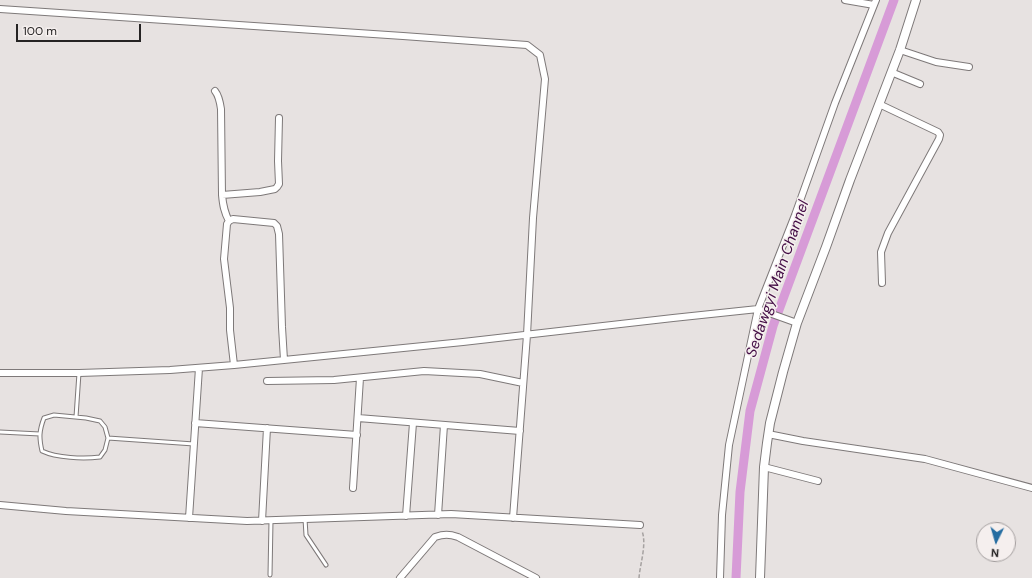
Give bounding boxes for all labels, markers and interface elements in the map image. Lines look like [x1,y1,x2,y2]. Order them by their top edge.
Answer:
scale bar [18,16,143,42]
text: 100 m [23,23,57,39]
water label: Sedawgyi Main Channel [743,198,813,360]
north arrow [976,522,1016,562]
text: N [990,546,1000,560]

